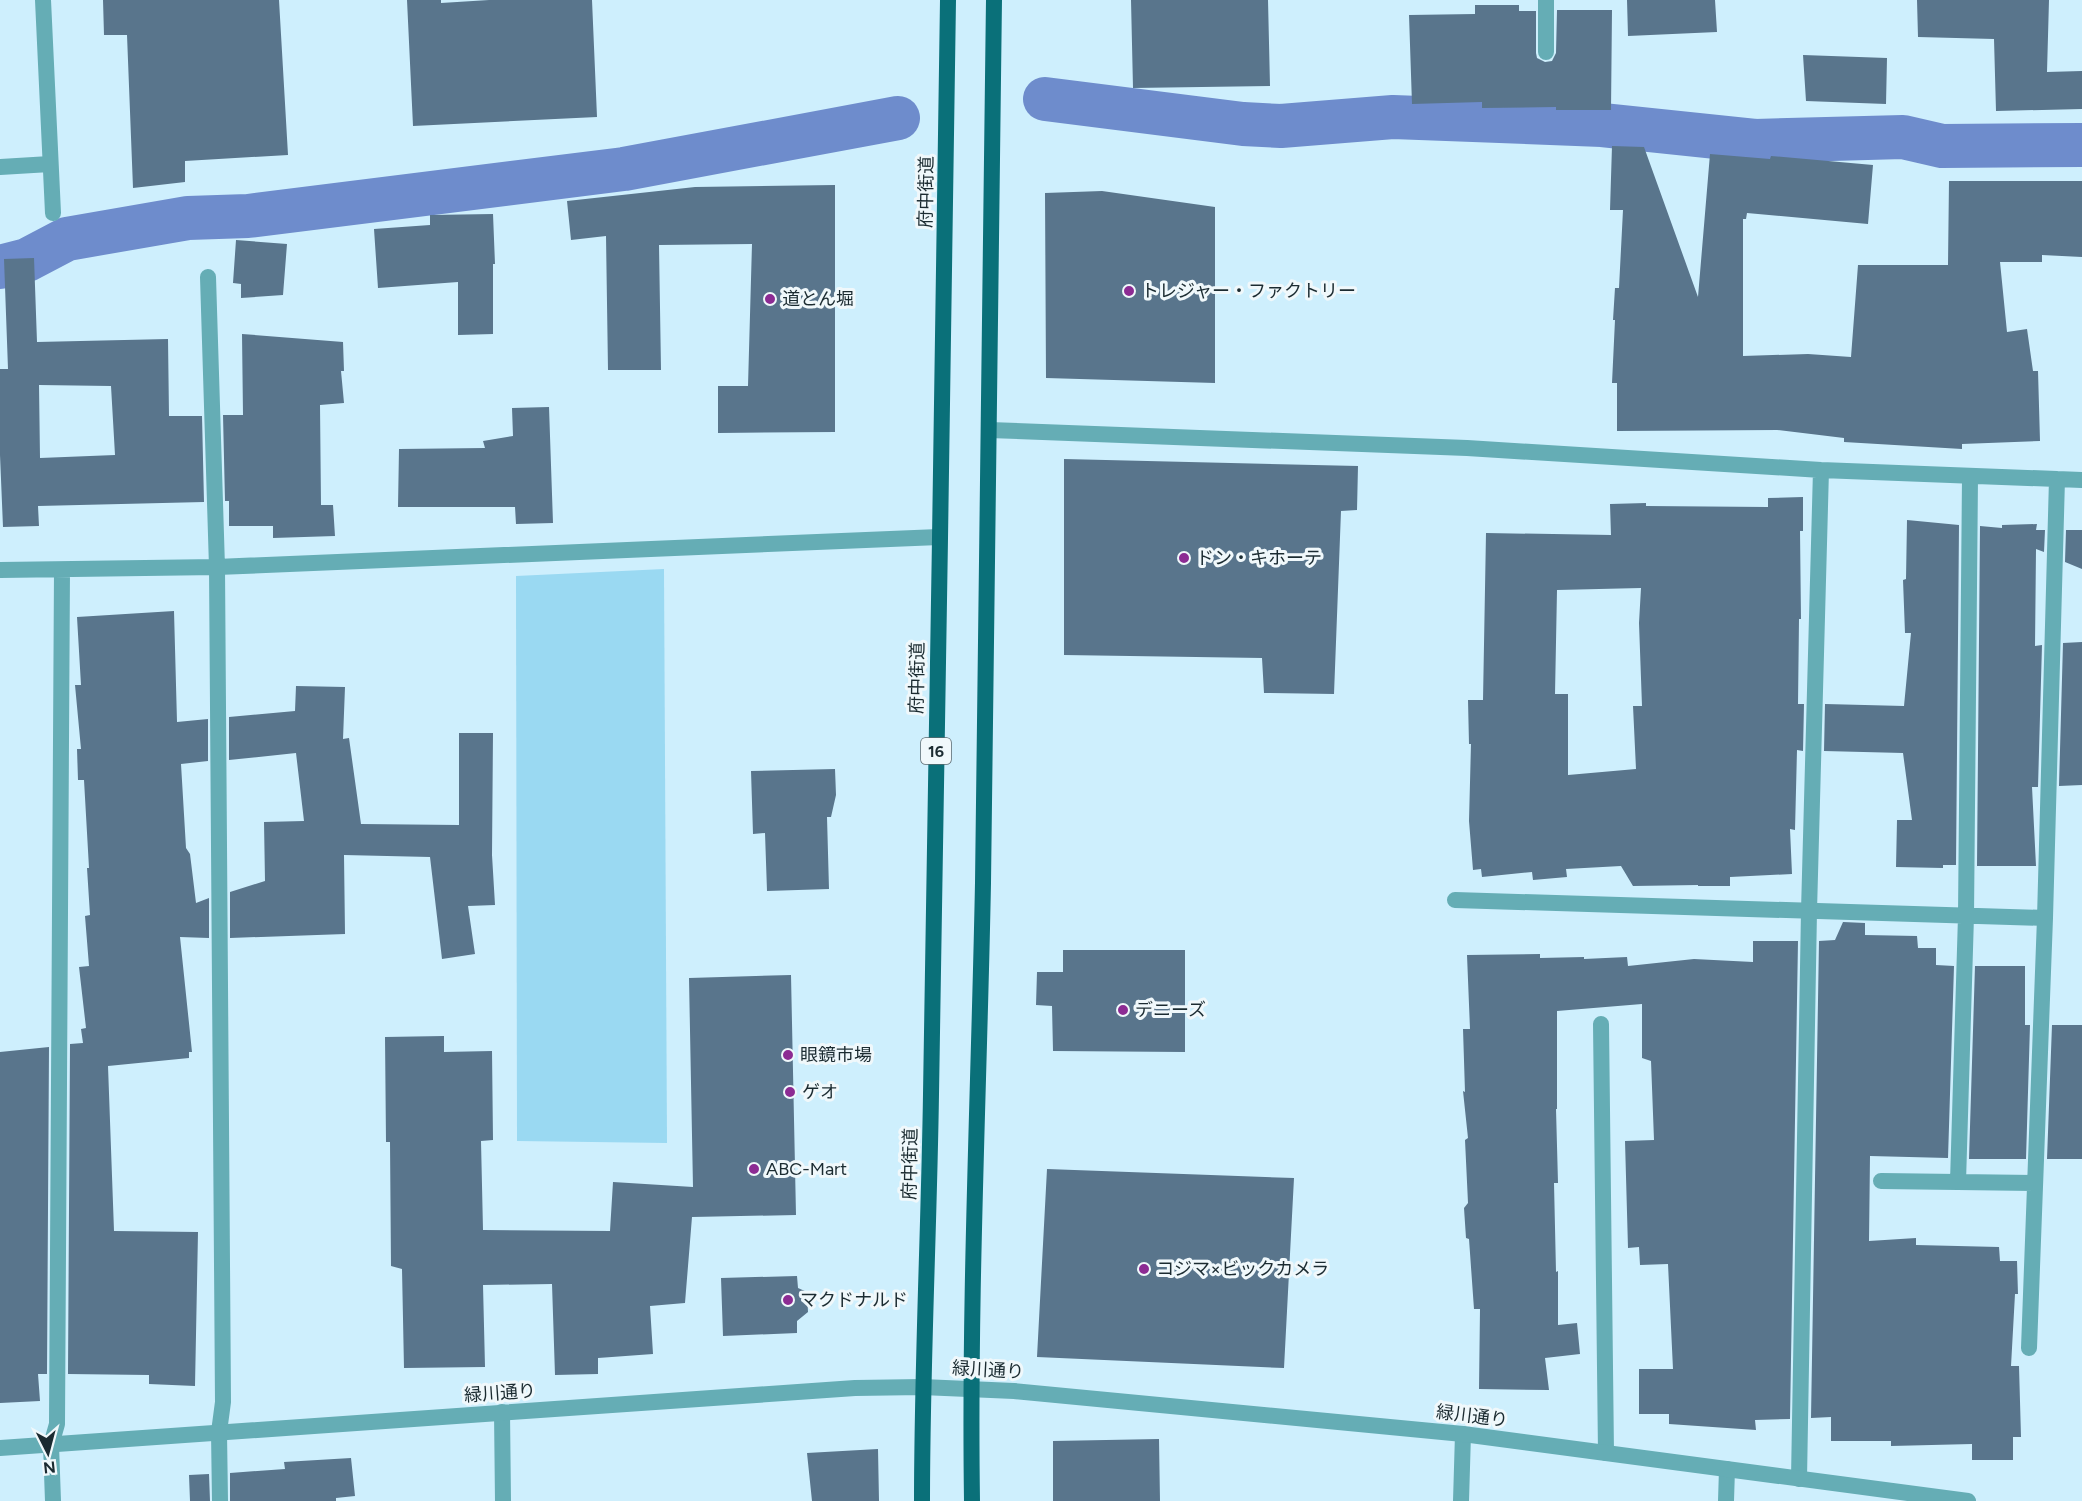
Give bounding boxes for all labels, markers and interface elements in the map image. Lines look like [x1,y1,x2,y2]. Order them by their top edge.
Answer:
street label: 府中街道 [914,156,938,228]
place label: トレジャー・ファクトリー [1141,280,1356,302]
marker: トレジャー・ファクトリー [1122,284,1136,298]
place label: 道とん堀 [782,288,854,310]
marker: 道とん堀 [763,292,777,306]
place label: ドン・キホーテ [1196,547,1322,569]
marker: ドン・キホーテ [1177,551,1191,565]
street label: 府中街道 [905,642,929,714]
road number: 16 [921,738,951,764]
place label: デニーズ [1135,999,1206,1021]
marker: デニーズ [1116,1003,1130,1017]
place label: 眼鏡市場 [800,1044,872,1066]
marker: 眼鏡市場 [781,1048,795,1062]
place label: ゲオ [802,1081,838,1103]
marker: ゲオ [783,1085,797,1099]
street label: 府中街道 [898,1128,922,1200]
place label: ABC-Mart [766,1158,847,1180]
marker: ABC-Mart [747,1162,761,1176]
place label: コジマ×ビックカメラ [1156,1258,1329,1280]
marker: コジマ×ビックカメラ [1137,1262,1151,1276]
place label: マクドナルド [800,1289,908,1311]
marker: マクドナルド [781,1293,795,1307]
street label: 緑川通り [951,1357,1025,1383]
street label: 緑川通り [463,1380,537,1406]
street label: 緑川通り [1435,1401,1509,1431]
north arrow [18,1423,78,1483]
text: N [42,1457,57,1478]

